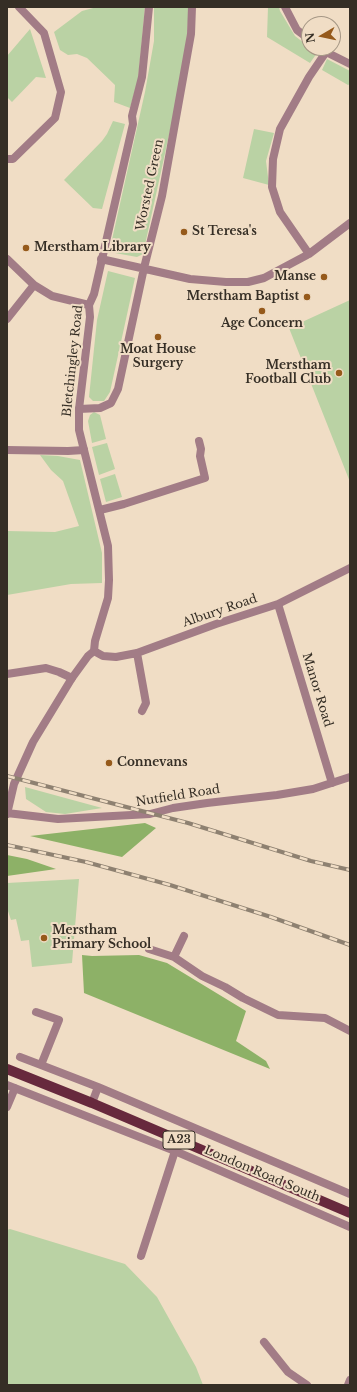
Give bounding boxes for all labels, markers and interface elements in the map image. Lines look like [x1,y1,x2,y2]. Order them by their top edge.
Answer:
north arrow [301,16,341,56]
text: N [302,32,318,44]
street label: Worsted Green [133,138,167,232]
place label: St Teresa's [192,225,257,239]
marker: St Teresa's [179,227,189,237]
place label: Merstham Library [34,241,151,255]
marker: Merstham Library [21,243,31,253]
place label: Manse [274,270,316,284]
marker: Manse [319,272,329,282]
place label: Merstham Baptist [187,290,299,304]
marker: Merstham Baptist [302,292,312,302]
street label: Bletchingley Road [60,304,86,418]
marker: Age Concern [257,306,267,316]
place label: Age Concern [221,317,303,331]
marker: Moat House Surgery [153,332,163,342]
place label: Moat House Surgery [120,343,196,371]
place label: Merstham Football Club [245,359,331,387]
marker: Merstham Football Club [334,368,344,378]
street label: Albury Road [181,592,259,630]
street label: Manor Road [299,651,335,729]
place label: Connevans [117,756,188,770]
marker: Connevans [104,758,114,768]
street label: Nutfield Road [135,782,221,810]
place label: Merstham Primary School [52,924,151,952]
marker: Merstham Primary School [39,933,49,943]
road number: A23 [163,1131,195,1149]
street label: London Road South [202,1143,322,1205]

